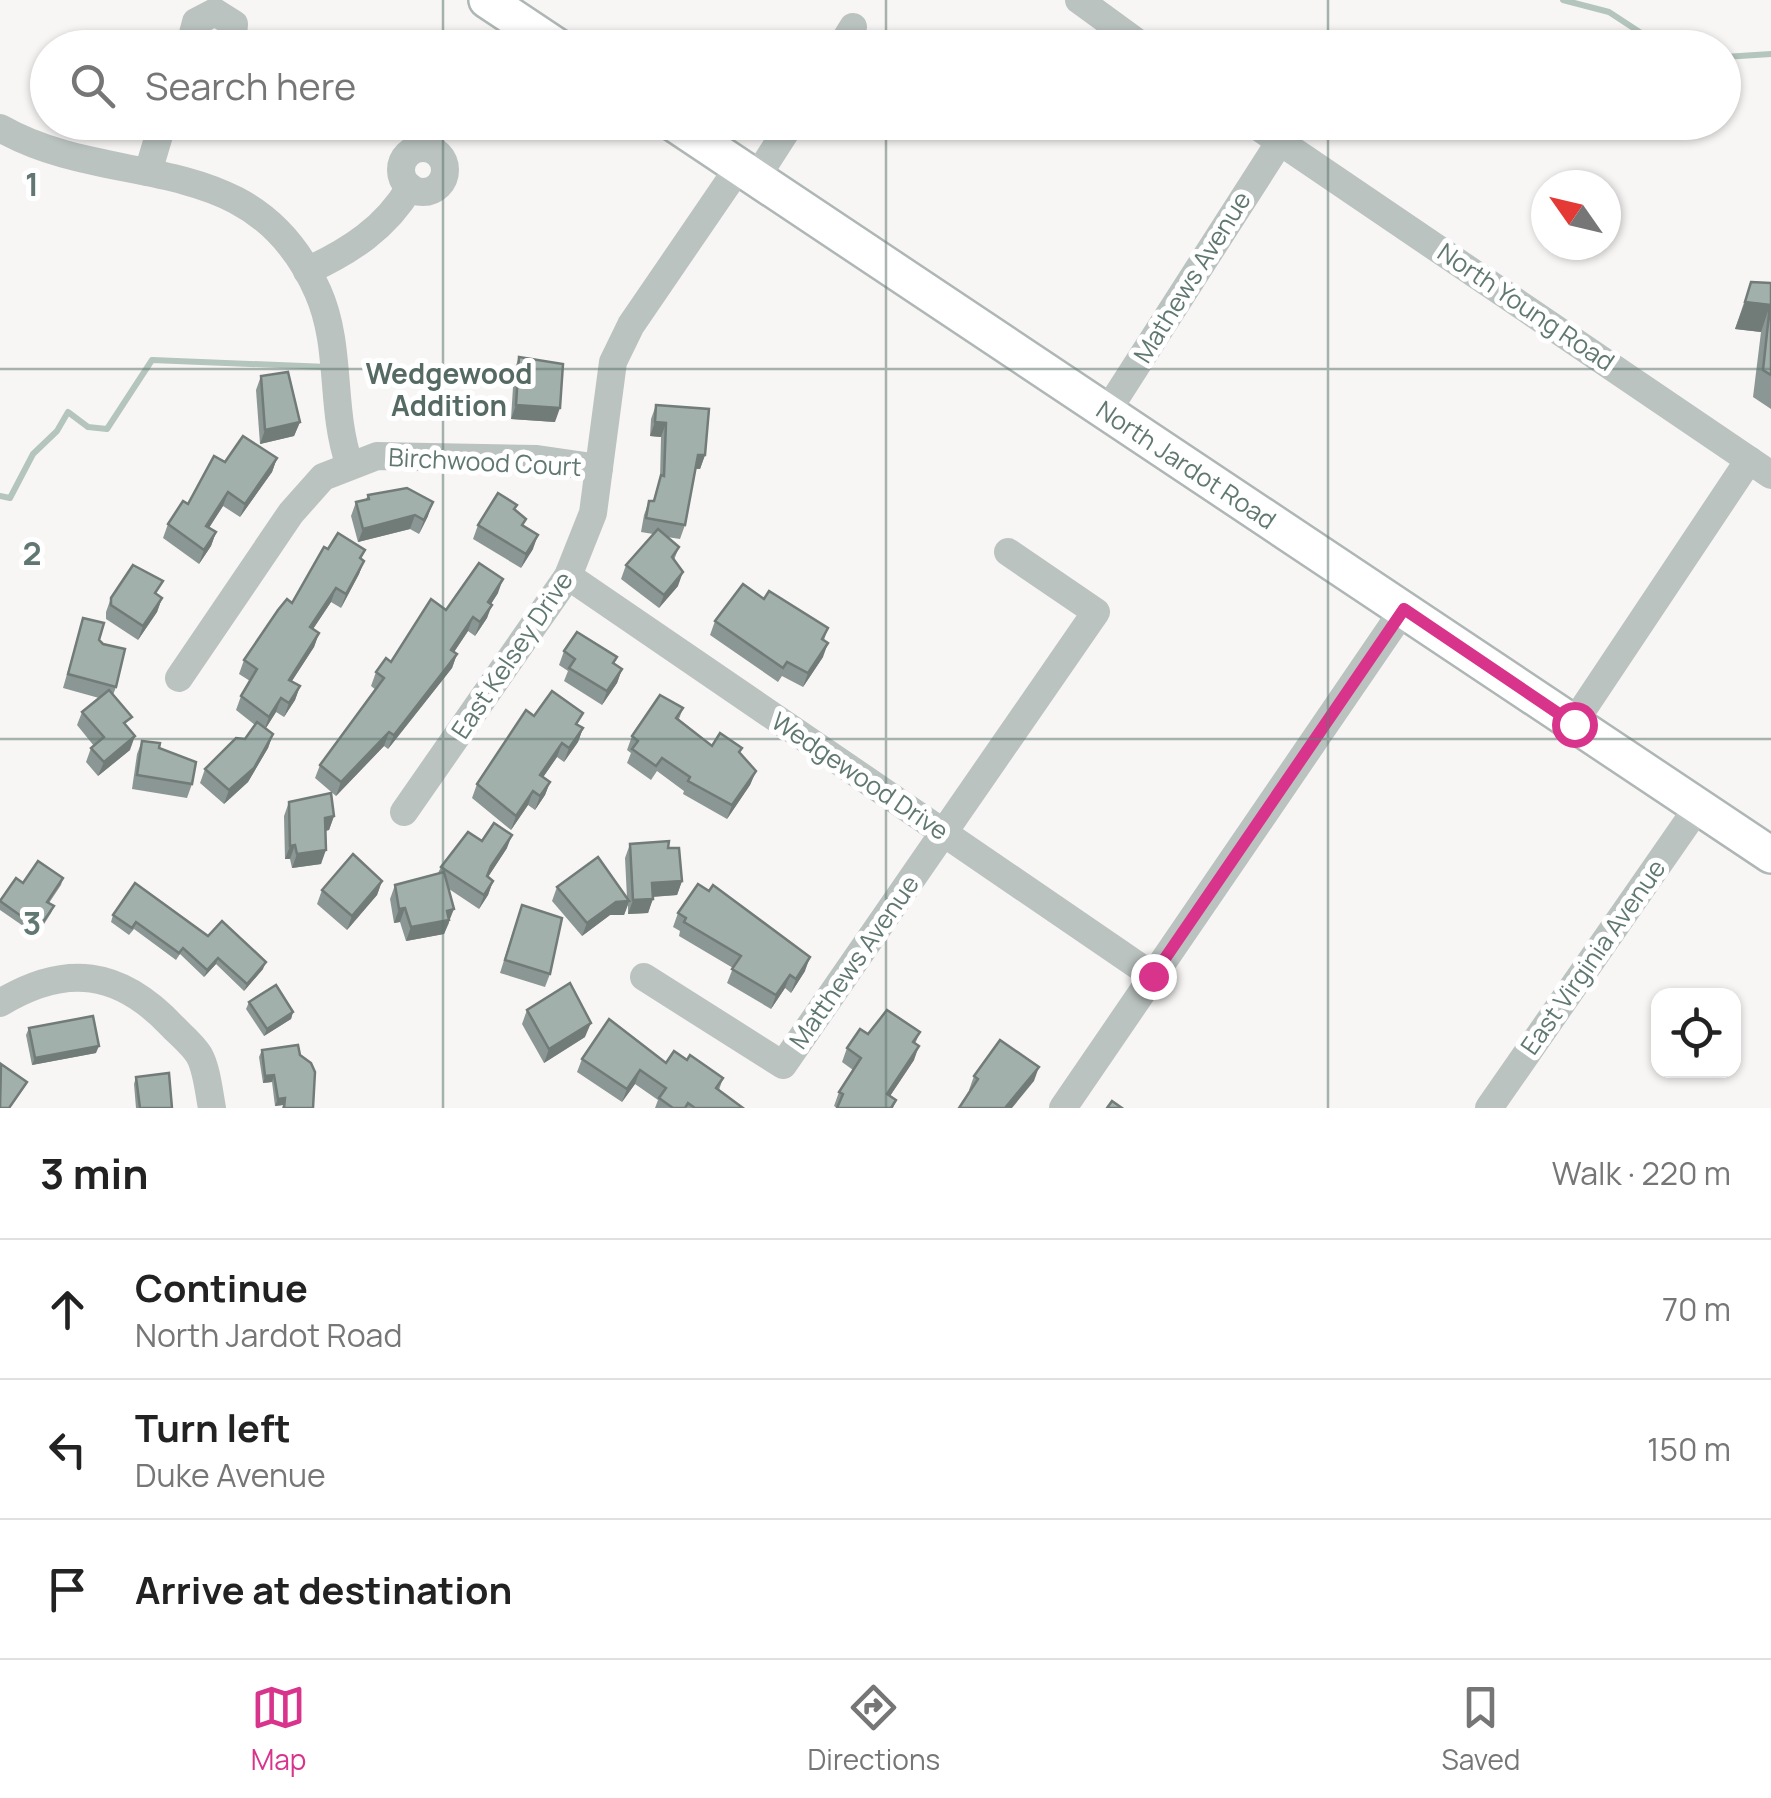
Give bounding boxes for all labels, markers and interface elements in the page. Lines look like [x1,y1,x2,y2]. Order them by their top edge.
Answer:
search box [30,30,1741,140]
icon: search [65,58,120,113]
text: Search here [145,59,356,111]
text: 1 [25,162,39,206]
north arrow [1531,170,1621,260]
street label: Mathews Avenue [1125,184,1258,369]
street label: North Young Road [1431,234,1622,379]
district label: Wedgewood Addition [365,354,533,424]
street label: North Jardot Road [1090,392,1283,537]
street label: Birchwood Court [388,439,582,484]
text: 2 [22,531,42,575]
street label: East Kelsey Drive [443,564,581,745]
route start [1552,702,1598,748]
street label: Wedgewood Drive [765,703,956,848]
street label: East Virginia Avenue [1512,852,1673,1061]
street label: Matthews Avenue [781,868,927,1056]
text: 3 [23,901,41,945]
route end [1131,954,1177,1000]
map controls [1651,988,1741,1078]
button: locate [1651,988,1741,1078]
text: 3 min [40,1144,149,1202]
text: Walk · 220 m [1552,1151,1731,1195]
text: Continue [135,1261,308,1313]
icon: ahead [40,1282,95,1337]
text: 70 m [1662,1287,1731,1331]
text: North Jardot Road [135,1313,402,1357]
text: Turn left [135,1401,291,1453]
icon: left [40,1422,95,1477]
text: 150 m [1647,1427,1731,1471]
text: Duke Avenue [135,1453,326,1497]
icon: arrive [40,1562,95,1617]
text: Arrive at destination [135,1563,512,1615]
tab: Map [251,1680,306,1778]
tab: Directions [808,1680,940,1778]
tab: Saved [1441,1680,1520,1778]

